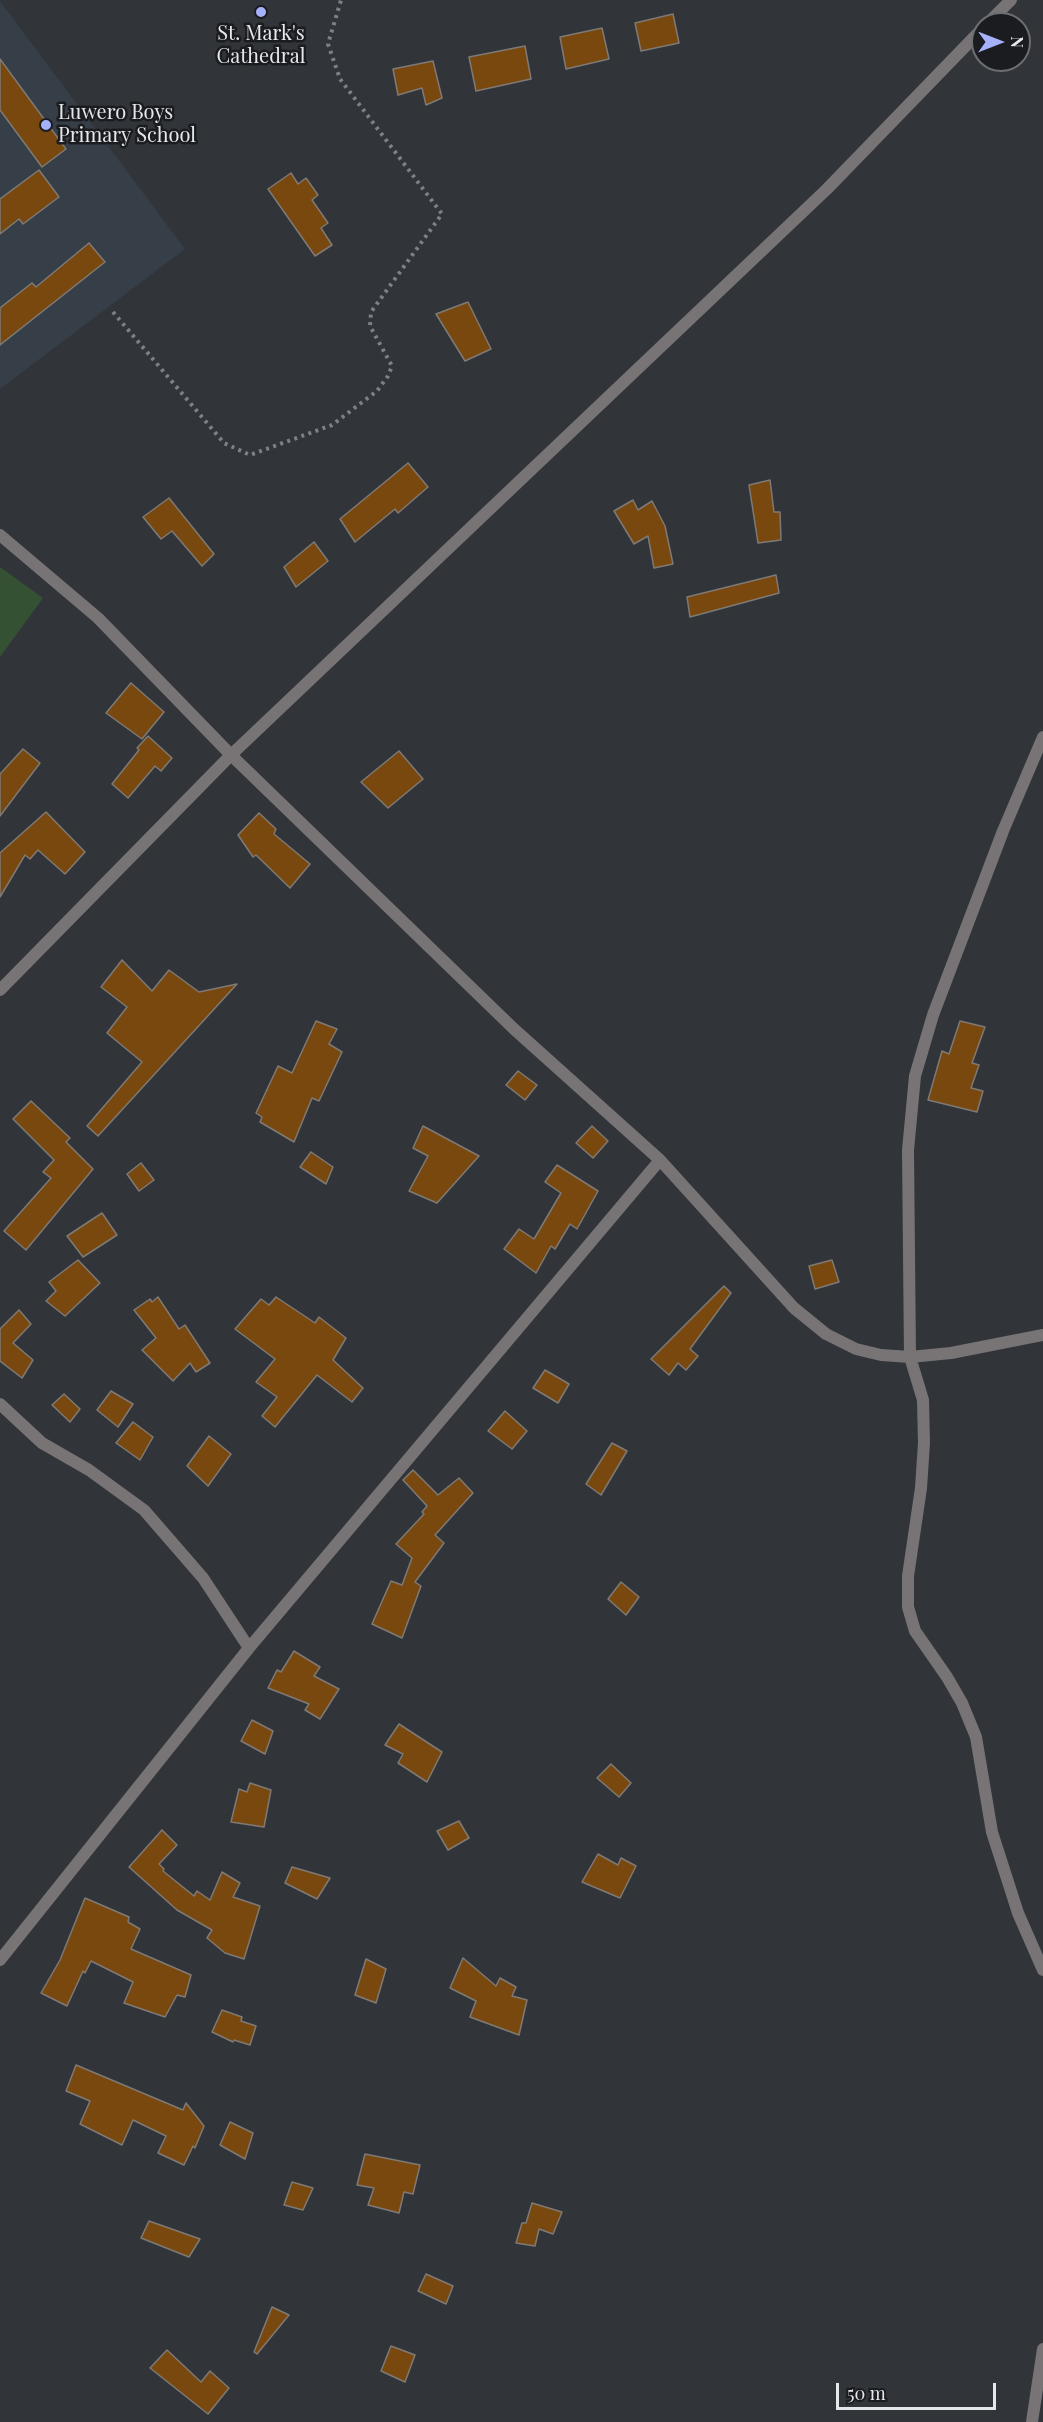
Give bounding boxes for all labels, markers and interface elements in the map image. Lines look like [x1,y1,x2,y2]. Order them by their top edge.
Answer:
marker: St. Mark's Cathedral [254,5,268,19]
north arrow [971,12,1031,72]
place label: St. Mark's Cathedral [217,22,305,69]
text: N [1007,36,1028,48]
place label: Luwero Boys Primary School [58,101,196,148]
marker: Luwero Boys Primary School [39,118,53,132]
scale bar [839,2371,1000,2409]
text: 50 m [847,2381,886,2405]

